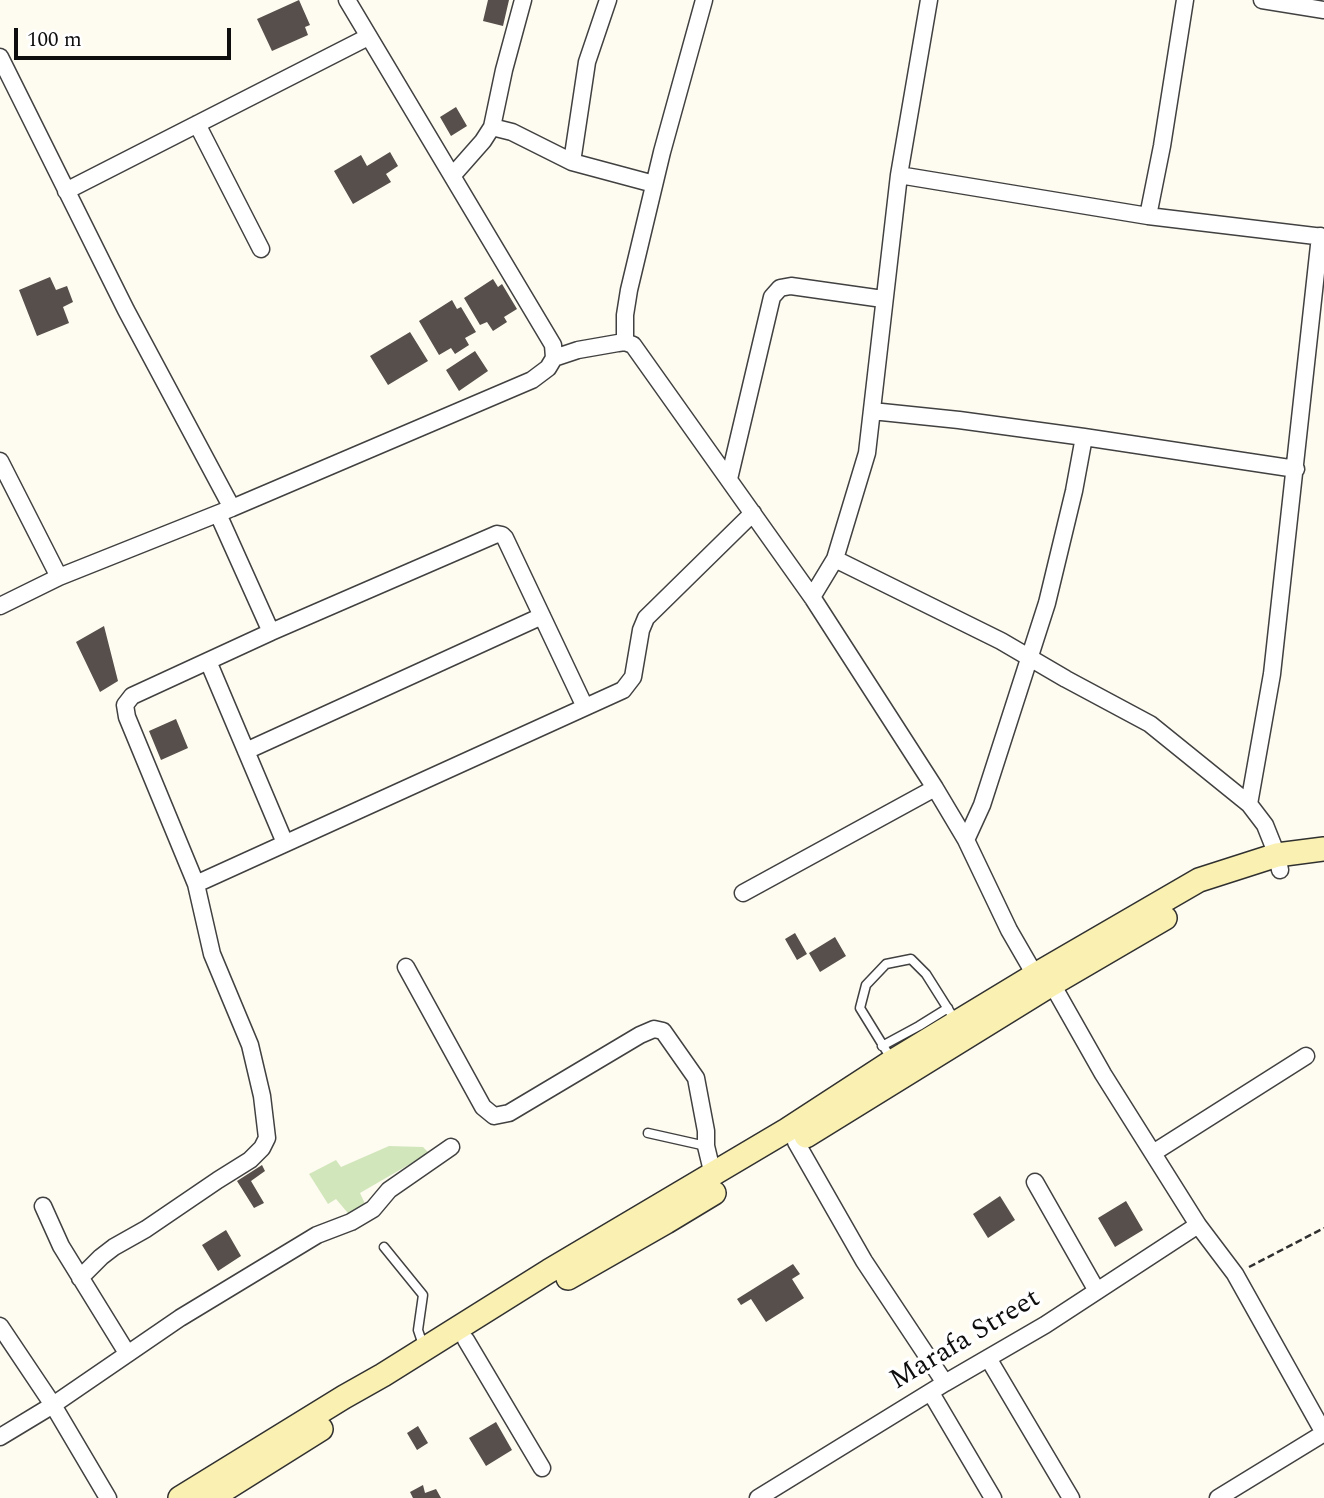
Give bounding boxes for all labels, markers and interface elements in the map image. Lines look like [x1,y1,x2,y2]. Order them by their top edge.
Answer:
scale bar [18,14,234,58]
text: 100 m [27,24,82,56]
street label: Marafa Street [885,1283,1047,1399]

